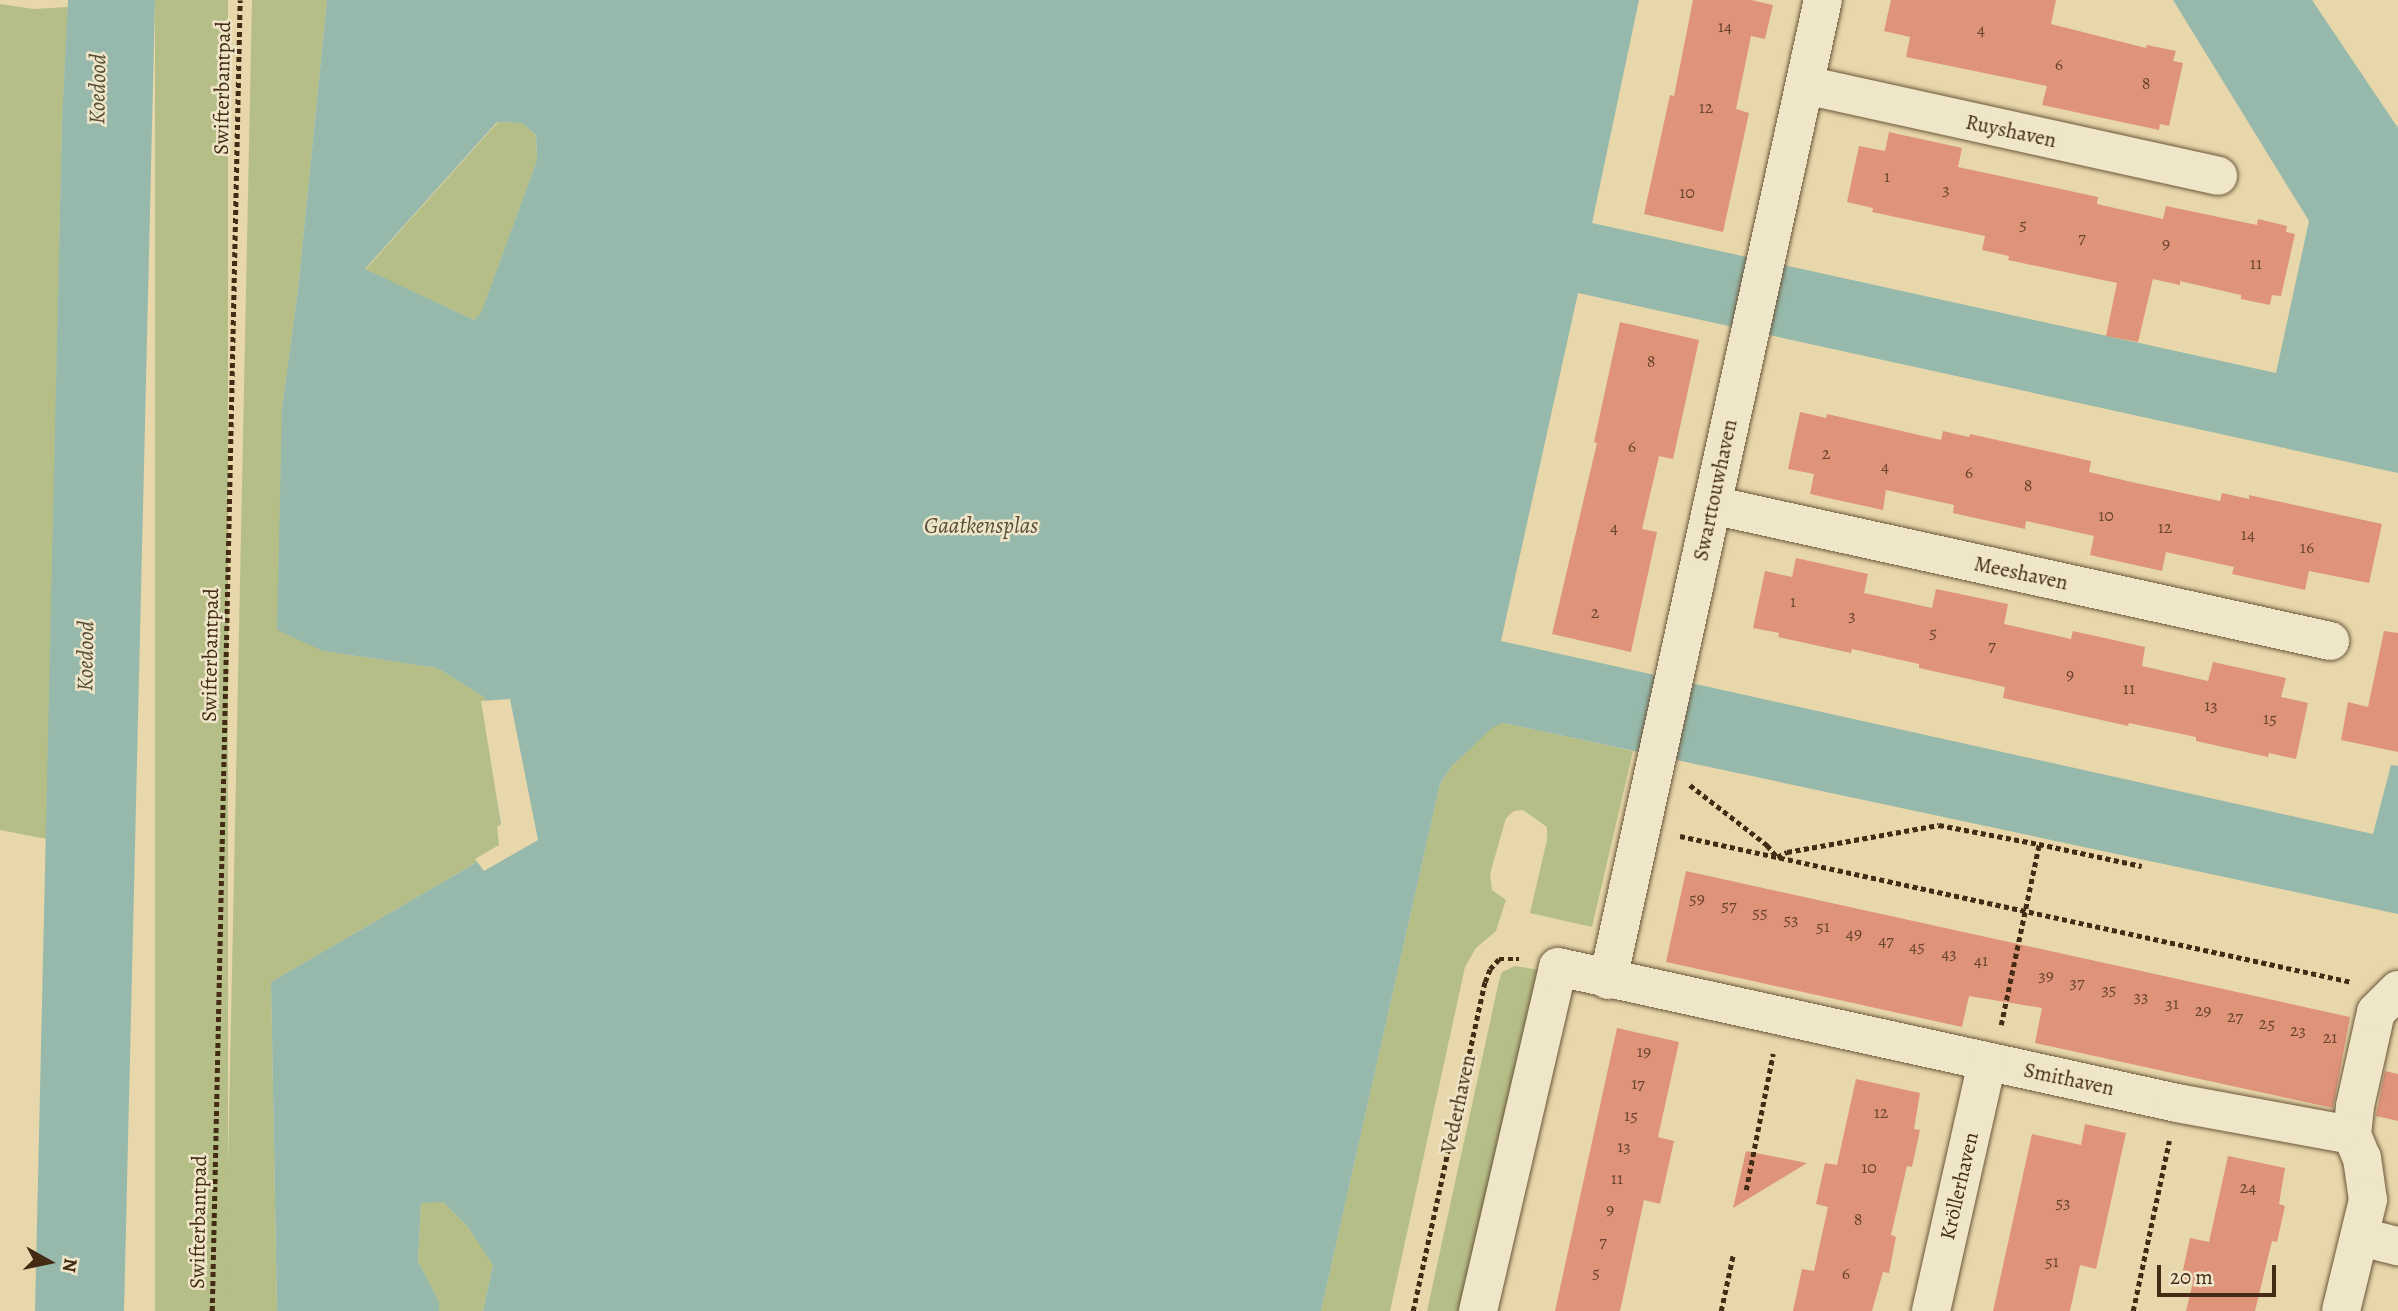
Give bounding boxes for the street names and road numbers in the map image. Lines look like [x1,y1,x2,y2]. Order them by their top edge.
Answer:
street label: Swifterbantpad [208,21,236,155]
street label: Ruyshaven [1963,109,2059,153]
street label: Swarttouwhaven [1688,417,1742,563]
street label: Meeshaven [1972,551,2070,595]
street label: Swifterbantpad [196,588,224,722]
street label: Vederhaven [1435,1053,1481,1155]
street label: Smithaven [2021,1057,2117,1101]
street label: Kröllerhaven [1934,1130,1984,1242]
street label: Swifterbantpad [184,1155,212,1289]

